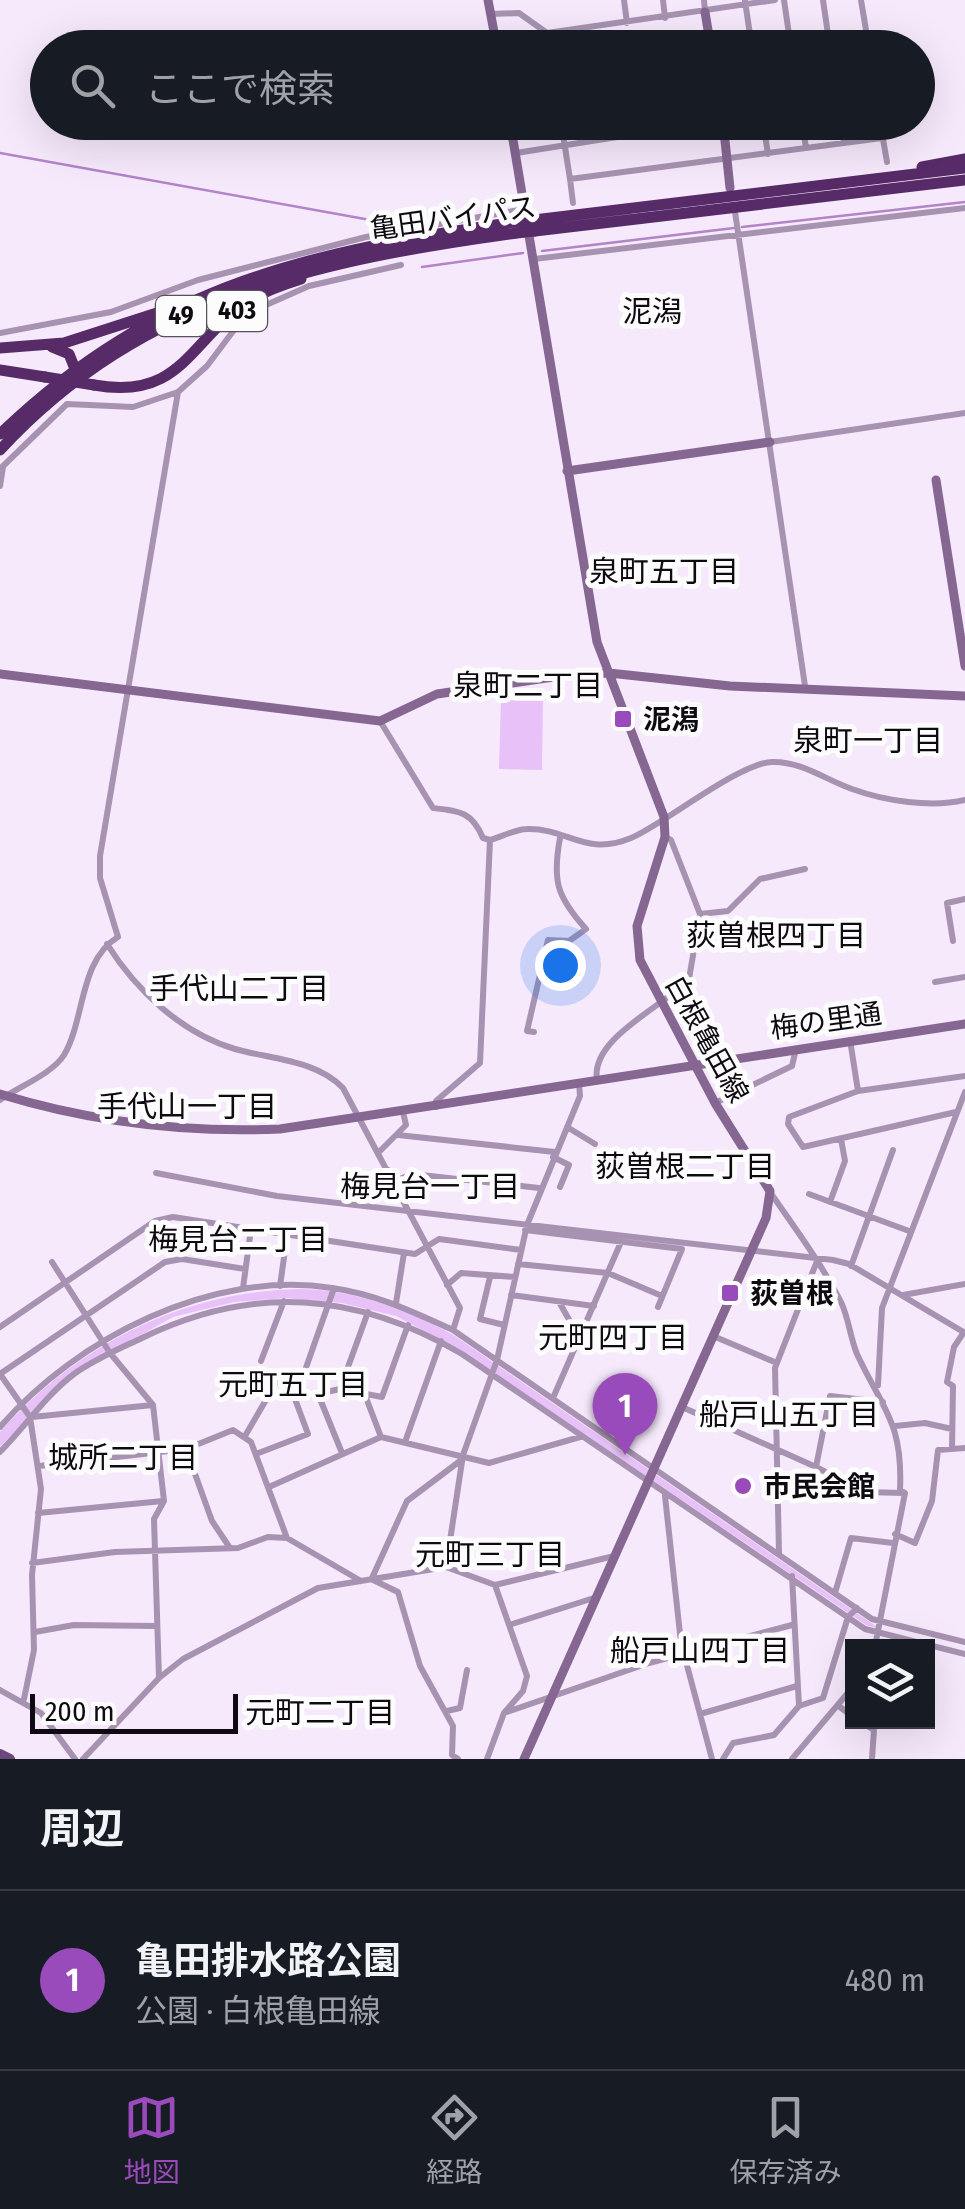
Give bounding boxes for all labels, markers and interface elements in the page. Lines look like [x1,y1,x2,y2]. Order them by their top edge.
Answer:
search box [30,30,935,140]
icon: search [65,58,120,113]
text: ここで検索 [145,66,335,112]
street label: 亀田バイパス [368,190,538,246]
road number: 403 [207,291,267,331]
district label: 泥潟 [622,294,682,330]
road number: 49 [156,296,206,336]
district label: 泉町五丁目 [589,554,739,590]
district label: 泉町二丁目 [453,668,603,704]
place label: 泥潟 [643,703,699,736]
marker: 泥潟 [612,708,634,730]
district label: 泉町一丁目 [793,723,943,759]
district label: 荻曽根四丁目 [686,918,866,954]
your location [535,940,586,991]
street label: 白根亀田線 [659,970,755,1108]
district label: 手代山二丁目 [149,971,329,1007]
street label: 梅の里通 [768,997,884,1045]
district label: 手代山一丁目 [97,1089,277,1125]
district label: 荻曽根二丁目 [595,1149,775,1185]
district label: 梅見台一丁目 [340,1169,520,1205]
district label: 梅見台二丁目 [148,1222,328,1258]
place label: 荻曽根 [750,1277,834,1310]
marker: 荻曽根 [719,1282,741,1304]
district label: 元町四丁目 [538,1320,688,1356]
district label: 元町五丁目 [218,1367,368,1403]
pin: 1 [592,1372,658,1455]
district label: 船戸山五丁目 [699,1397,879,1433]
district label: 城所二丁目 [48,1440,198,1476]
place label: 市民会館 [763,1470,875,1503]
marker: 市民会館 [732,1475,754,1497]
district label: 元町三丁目 [415,1537,565,1573]
district label: 船戸山四丁目 [610,1633,790,1669]
map controls [845,1639,935,1729]
button: layers [845,1639,935,1729]
scale bar [30,1689,238,1734]
text: 200 m [45,1695,115,1728]
district label: 元町二丁目 [245,1695,395,1731]
text: 周辺 [40,1804,124,1854]
text: 亀田排水路公園 [135,1938,401,1984]
text: 1 [66,1961,79,1999]
text: 480 m [845,1961,925,1999]
text: 公園 · 白根亀田線 [135,1992,381,2030]
tab: 地図 [123,2090,180,2190]
tab: 経路 [426,2090,483,2190]
tab: 保存済み [729,2090,842,2190]

